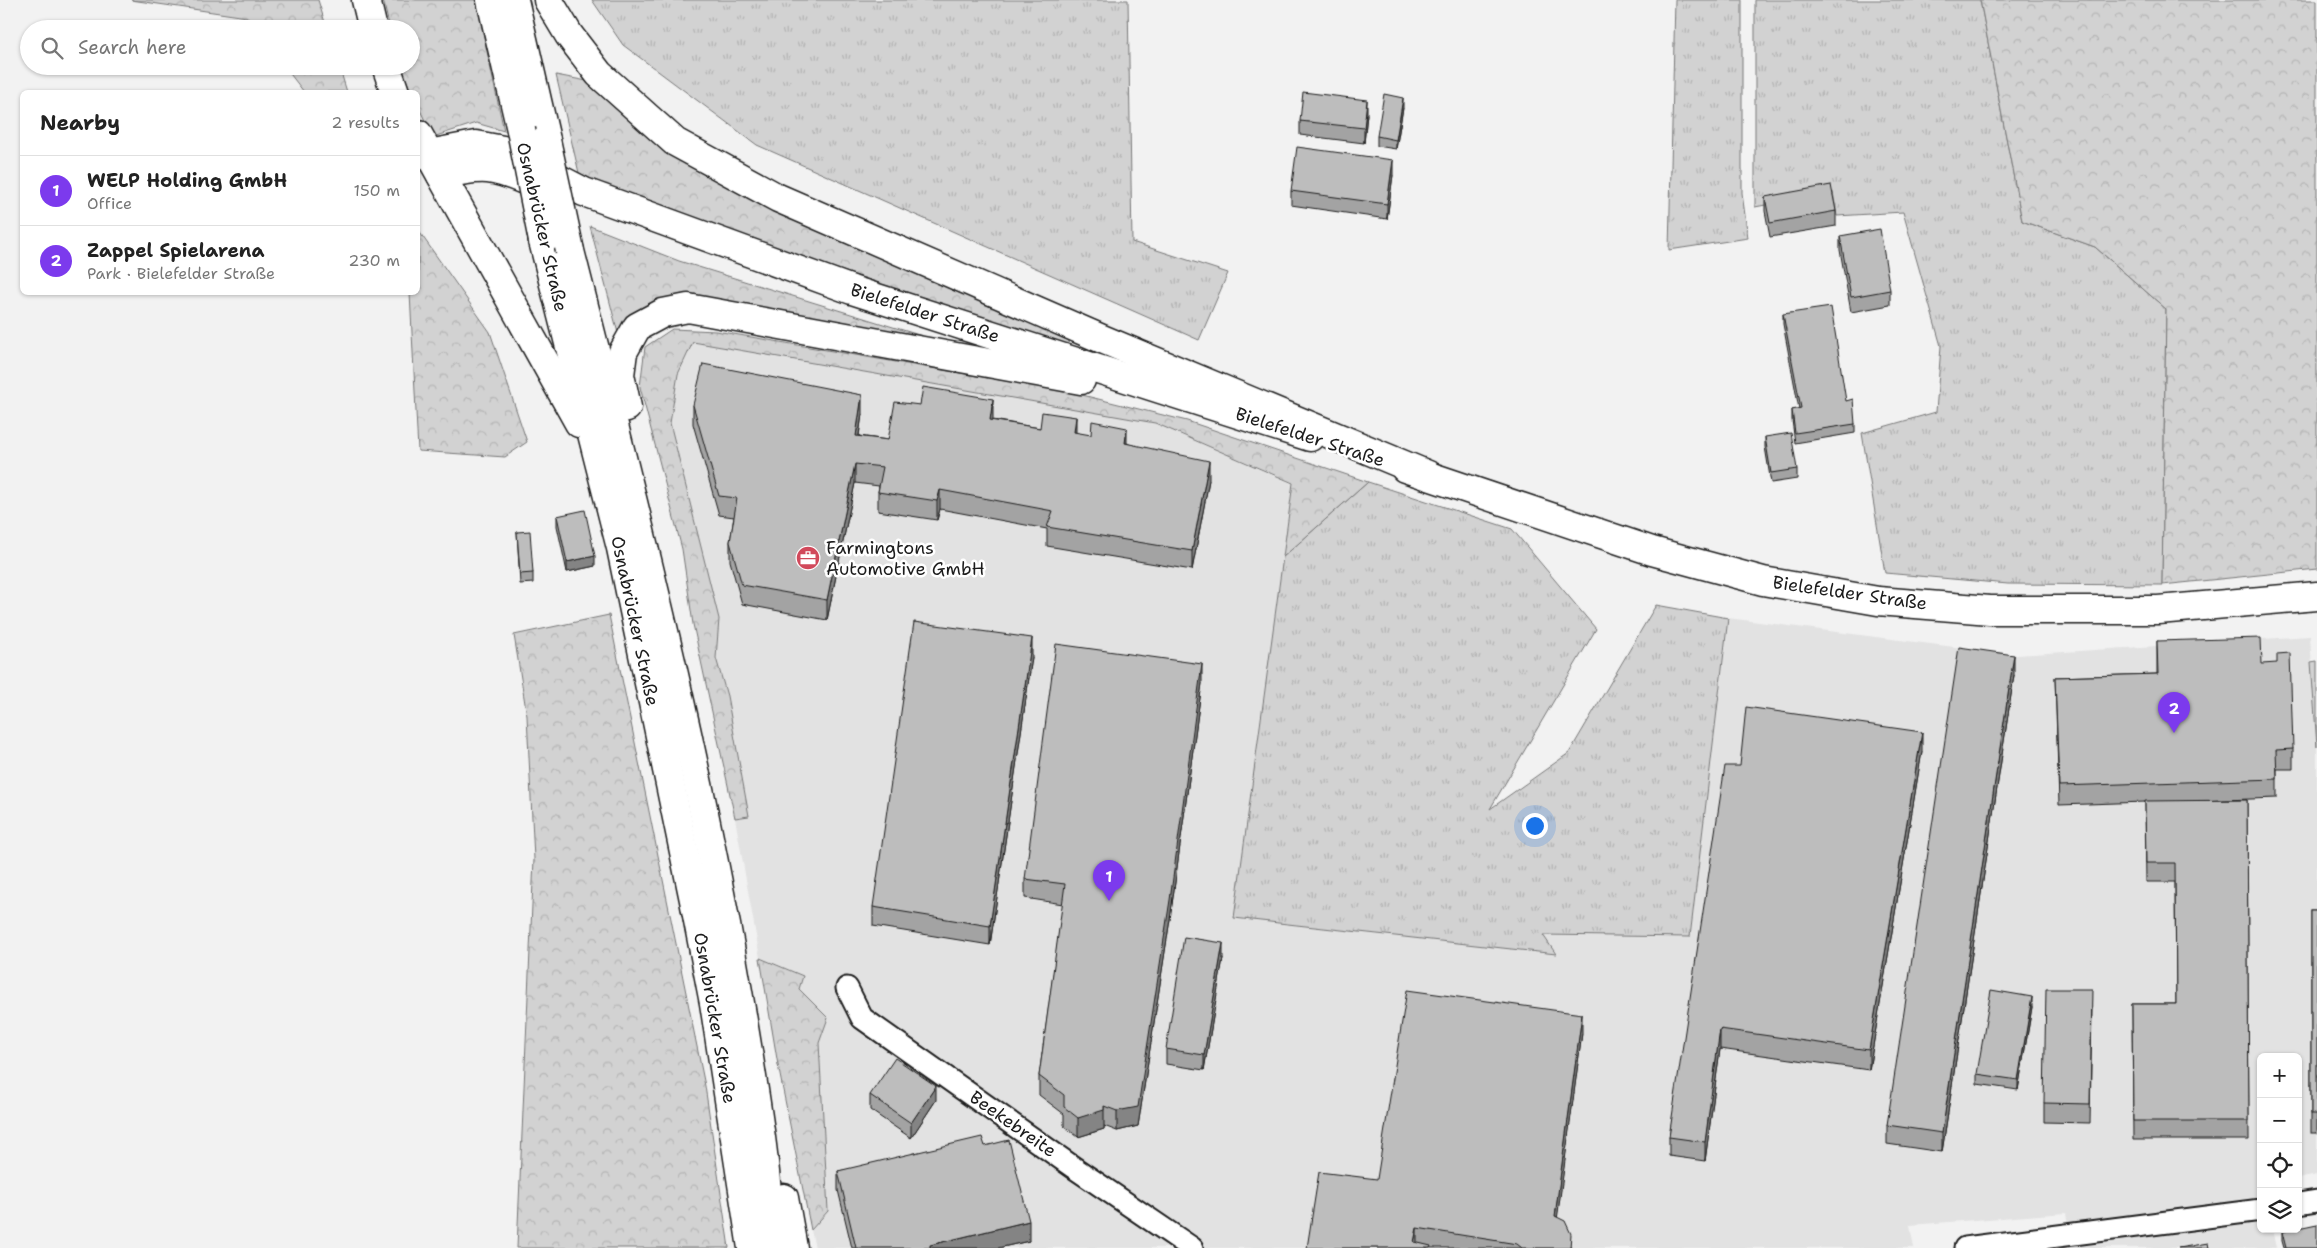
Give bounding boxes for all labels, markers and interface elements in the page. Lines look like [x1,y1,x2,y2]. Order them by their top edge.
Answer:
search box [20,20,420,75]
icon: search [38,34,66,62]
text: Search here [78,35,187,60]
text: Nearby [40,109,120,137]
text: 2 results [331,112,400,133]
street label: Osnabrücker Straße [511,140,573,314]
text: WELP Holding GmbH [87,168,287,193]
text: 1 [52,180,60,201]
text: 150 m [353,180,400,201]
text: Office [87,193,132,214]
text: Zappel Spielarena [87,238,264,263]
text: 2 [50,250,62,271]
text: 230 m [348,250,400,271]
text: Park · Bielefelder Straße [87,263,275,284]
street label: Bielefelder Straße [847,278,1003,348]
street label: Bielefelder Straße [1232,402,1388,472]
street label: Osnabrücker Straße [605,534,665,708]
place label: Farmingtons Automotive GmbH [826,536,985,581]
office icon: Farmingtons Automotive GmbH [795,545,821,571]
street label: Bielefelder Straße [1771,570,1929,616]
pin: 2 [2158,692,2190,733]
your location [1522,813,1548,839]
pin: 1 [1093,860,1125,901]
street label: Osnabrücker Straße [688,931,742,1105]
map controls [2257,1053,2302,1233]
button: + [2257,1053,2302,1098]
street label: Beekebreite [965,1085,1061,1163]
button: − [2257,1098,2302,1143]
button: locate [2257,1143,2302,1188]
button: layers [2257,1188,2302,1233]

